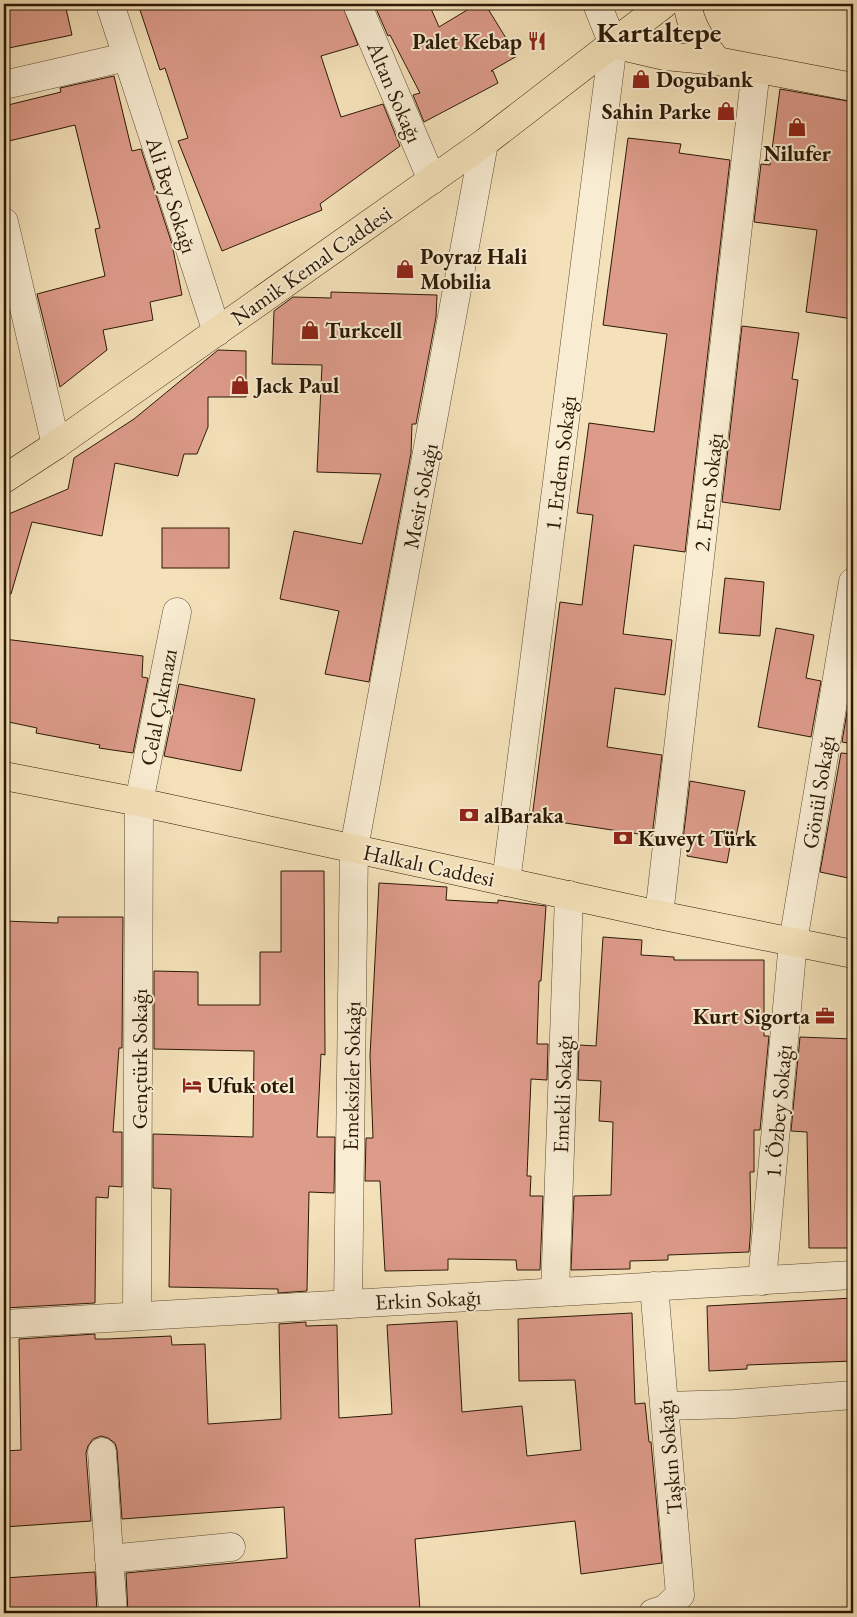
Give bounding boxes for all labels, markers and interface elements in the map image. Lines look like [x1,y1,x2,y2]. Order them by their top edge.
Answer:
district label: Kartaltepe [597,14,721,50]
place label: Palet Kebap [412,27,522,56]
restaurant icon: Palet Kebap [526,30,548,52]
street label: Altan Sokağı [360,36,429,147]
place label: Dogubank [656,65,754,94]
shop icon: Dogubank [630,68,652,90]
place label: Sahin Parke [602,97,711,126]
shop icon: Sahin Parke [715,100,737,122]
shop icon: Nilufer [786,116,808,138]
street label: Ali Bey Sokağı [139,132,204,257]
place label: Nilufer [763,139,832,168]
street label: Namik Kemal Caddesi [225,199,398,332]
place label: Poyraz Hali Mobilia [420,242,528,296]
shop icon: Poyraz Hali Mobilia [394,258,416,280]
place label: Turkcell [325,316,402,345]
shop icon: Turkcell [299,319,321,341]
place label: Jack Paul [253,371,339,400]
shop icon: Jack Paul [229,374,251,396]
street label: 1. Erdem Sokağı [538,394,583,532]
street label: 2. Eren Sokağı [687,431,730,553]
street label: Mesir Sokağı [396,441,445,551]
street label: Celal Çıkmazı [133,646,184,768]
street label: Gönül Sokağı [795,733,842,851]
place label: alBaraka [484,801,564,830]
bank icon: alBaraka [458,804,480,826]
place label: Kuveyt Türk [638,824,758,853]
bank icon: Kuveyt Türk [612,827,634,849]
street label: Halkalı Caddesi [360,837,497,894]
street label: Gençtürk Sokağı [125,989,154,1129]
street label: Emeksizler Sokağı [336,1001,367,1151]
place label: Kurt Sigorta [693,1002,810,1031]
office icon: Kurt Sigorta [814,1005,836,1027]
street label: Emekli Sokağı [546,1034,579,1154]
street label: 1. Özbey Sokağı [758,1043,799,1179]
place label: Ufuk otel [207,1071,295,1100]
hotel icon: Ufuk otel [181,1074,203,1096]
street label: Erkin Sokağı [374,1282,482,1317]
street label: Taşkın Sokağı [650,1398,689,1515]

